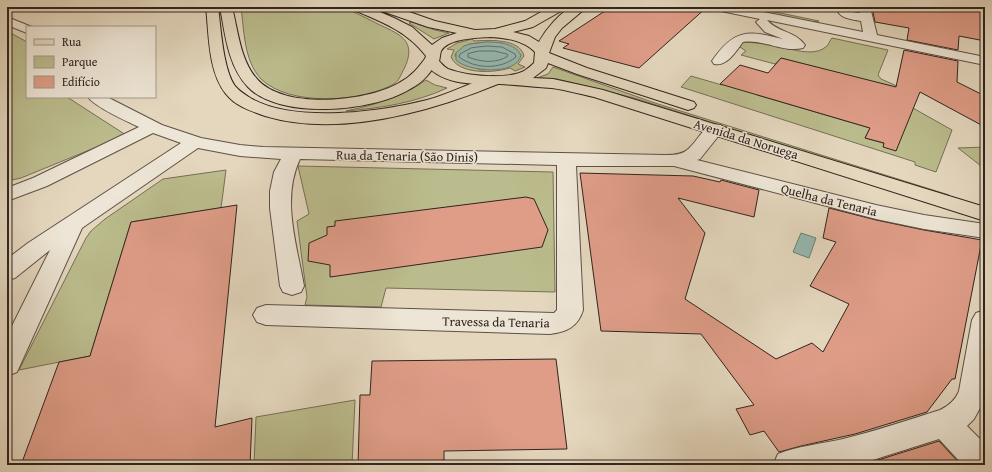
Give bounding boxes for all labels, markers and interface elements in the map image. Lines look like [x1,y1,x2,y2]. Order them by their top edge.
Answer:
legend [26,26,156,98]
text: Rua [62,33,81,50]
text: Parque [62,53,98,70]
text: Edifício [62,73,100,90]
street label: Avenida da Noruega [691,114,802,164]
street label: Rua da Tenaria (São Dinis) [336,145,478,167]
street label: Quelha da Tenaria [779,179,880,221]
street label: Travessa da Tenaria [442,312,551,332]

